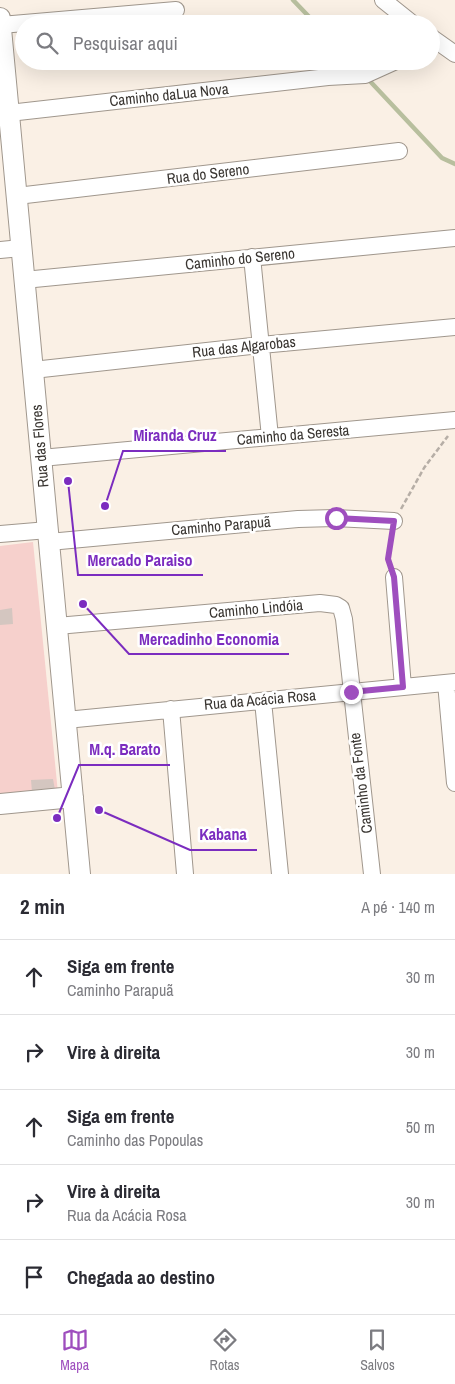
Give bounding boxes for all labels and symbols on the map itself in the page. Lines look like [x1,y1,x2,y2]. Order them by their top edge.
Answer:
street label: Caminho daLua Nova [108,78,230,111]
street label: Rua do Sereno [166,158,250,189]
street label: Caminho do Sereno [184,242,296,275]
street label: Rua das Algarobas [191,331,297,362]
street label: Rua das Flores [25,404,54,489]
street label: Caminho da Seresta [236,419,350,450]
callout: Miranda Cruz [123,420,226,451]
text: Miranda Cruz [133,424,217,446]
route start [325,507,348,530]
street label: Caminho Parapuã [170,511,272,540]
callout: Mercado Paraiso [78,544,203,575]
text: Mercado Paraiso [87,549,193,571]
street label: Caminho Lindóia [208,594,304,623]
callout: Mercadinho Economia [129,623,289,654]
text: Mercadinho Economia [139,628,280,650]
route end [340,681,363,704]
street label: Rua da Acácia Rosa [203,684,317,715]
street label: Caminho da Fonte [344,731,377,835]
callout: M.q. Barato [79,734,170,765]
text: M.q. Barato [89,738,161,760]
callout: Kabana [190,819,257,850]
text: Kabana [199,823,247,845]

